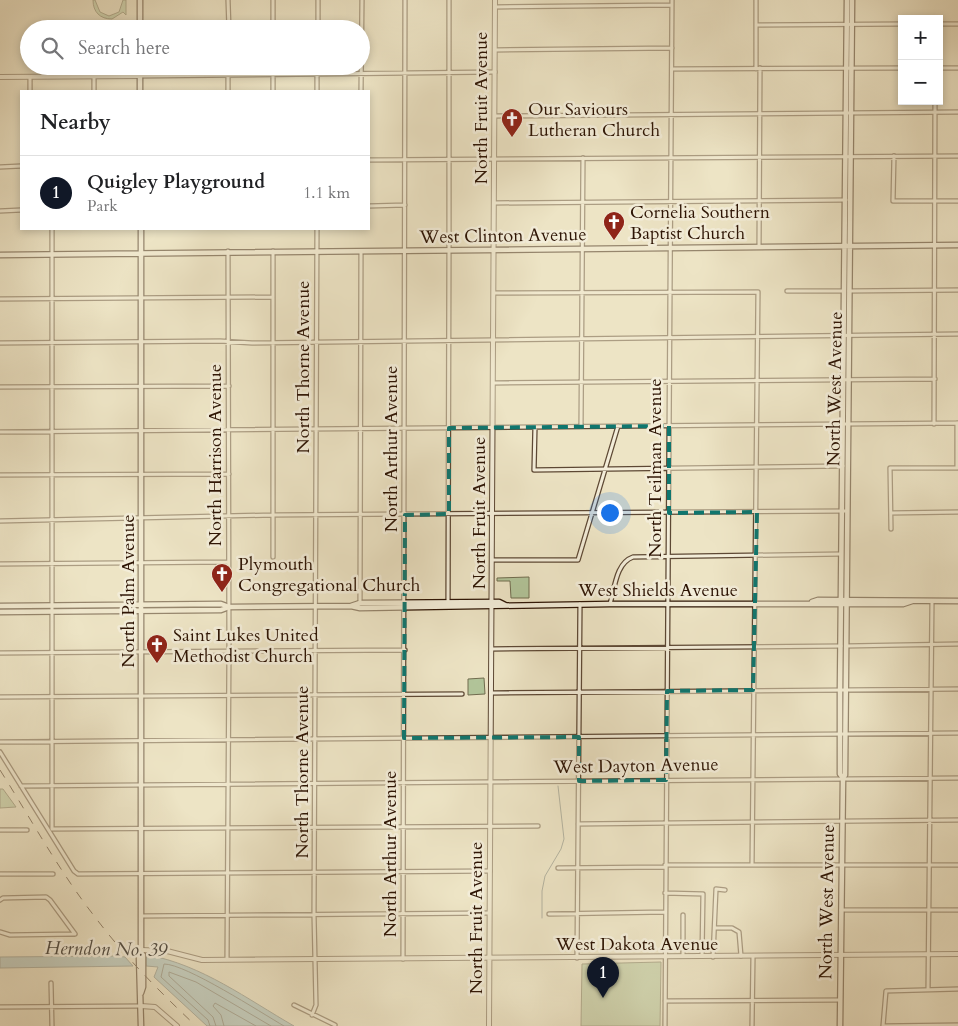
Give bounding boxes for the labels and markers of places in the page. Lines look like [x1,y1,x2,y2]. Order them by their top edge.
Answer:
place label: Our Saviours Lutheran Church [528,97,660,143]
church icon: Our Saviours Lutheran Church [500,107,524,138]
place label: Cornelia Southern Baptist Church [630,200,771,246]
church icon: Cornelia Southern Baptist Church [602,210,626,241]
place label: Plymouth Congregational Church [238,552,421,598]
church icon: Plymouth Congregational Church [210,562,234,593]
place label: Saint Lukes United Methodist Church [173,623,319,669]
church icon: Saint Lukes United Methodist Church [145,633,169,664]
pin: 1 [587,957,619,998]

